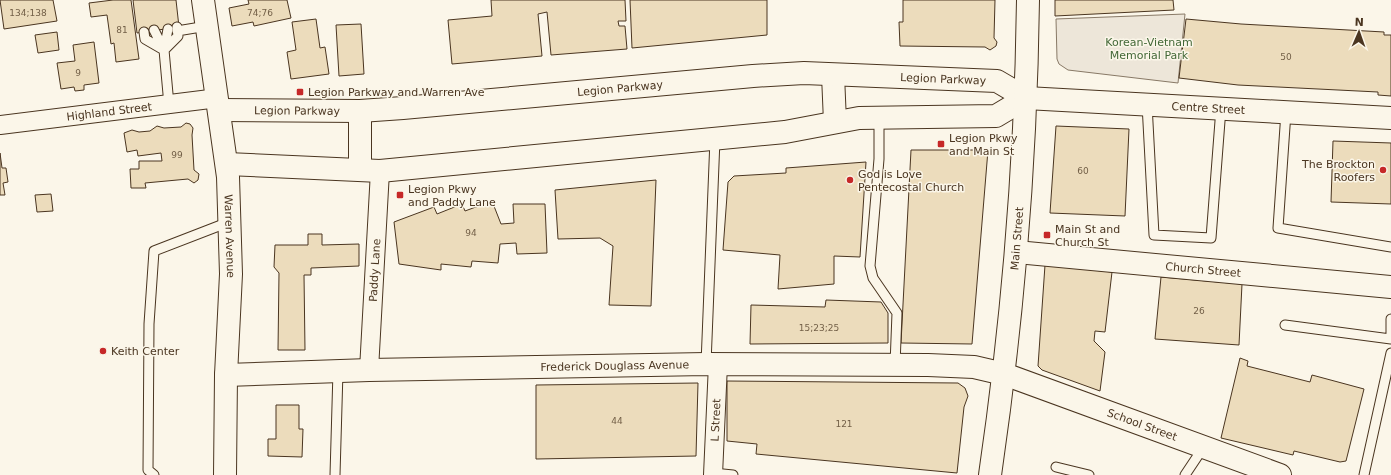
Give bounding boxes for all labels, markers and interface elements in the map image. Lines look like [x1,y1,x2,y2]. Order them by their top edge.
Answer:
house number: 134;138 [9,8,47,18]
house number: 74;76 [247,8,273,18]
north arrow [1339,12,1379,52]
text: N [1354,16,1364,29]
house number: 81 [116,25,128,35]
park label: Korean-Vietnam Memorial Park [1105,36,1193,62]
house number: 50 [1280,52,1292,62]
house number: 9 [75,68,81,78]
street label: Legion Parkway [900,70,987,87]
street label: Legion Parkway [577,78,664,99]
place label: Legion Parkway and Warren Ave [308,86,485,99]
marker: Legion Parkway and Warren Ave [295,87,305,97]
street label: Centre Street [1171,99,1246,117]
street label: Highland Street [66,100,153,123]
street label: Legion Parkway [254,104,341,117]
place label: Legion Pkwy and Main St [949,132,1018,158]
marker: Legion Pkwy and Main St [936,139,946,149]
house number: 99 [171,150,183,160]
place label: The Brockton Roofers [1301,158,1375,184]
marker: The Brockton Roofers [1378,165,1388,175]
house number: 60 [1077,166,1089,176]
place label: God is Love Pentecostal Church [858,168,964,194]
marker: God is Love Pentecostal Church [845,175,855,185]
place label: Legion Pkwy and Paddy Lane [408,183,496,209]
marker: Legion Pkwy and Paddy Lane [395,190,405,200]
street label: Warren Avenue [222,194,238,279]
street label: Main Street [1008,206,1026,271]
place label: Main St and Church St [1055,223,1120,249]
house number: 94 [465,228,477,238]
marker: Main St and Church St [1042,230,1052,240]
street label: Paddy Lane [366,238,383,302]
street label: Church Street [1165,259,1242,280]
house number: 26 [1193,306,1205,316]
house number: 15;23;25 [799,323,839,333]
place label: Keith Center [111,345,180,358]
marker: Keith Center [98,346,108,356]
street label: Frederick Douglass Avenue [540,358,690,373]
street label: L Street [708,398,723,442]
street label: School Street [1105,406,1179,443]
house number: 44 [611,416,623,426]
house number: 121 [835,419,853,429]

